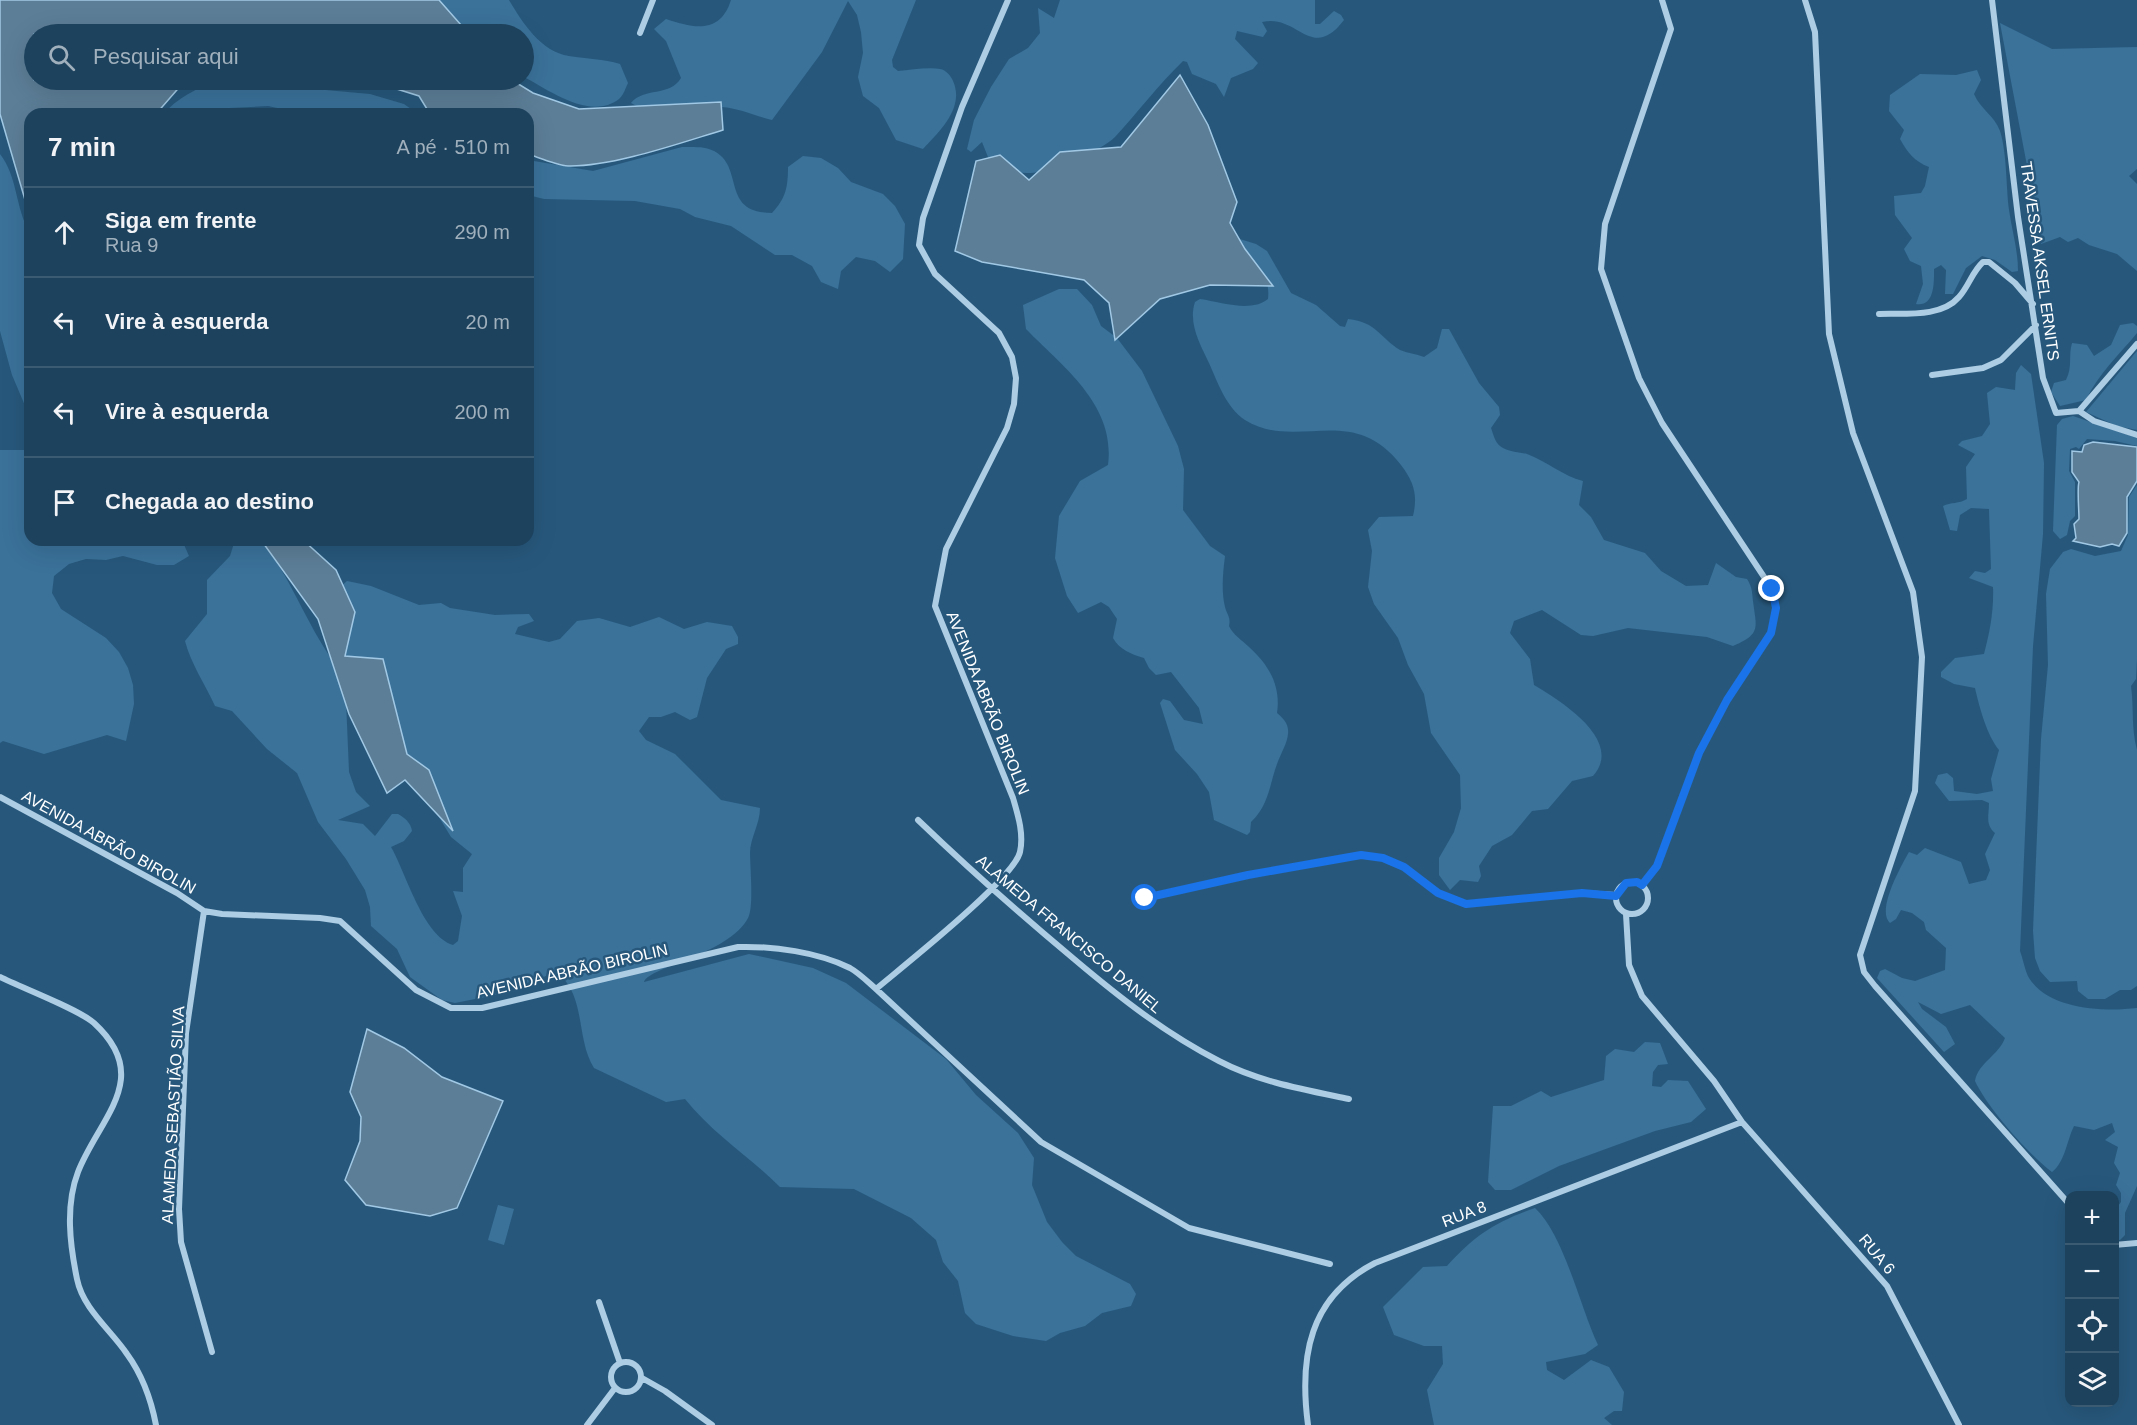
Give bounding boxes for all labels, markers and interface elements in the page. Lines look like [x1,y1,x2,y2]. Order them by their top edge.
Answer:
search box [24,24,534,90]
icon: search [45,41,78,74]
text: Pesquisar aqui [93,44,239,69]
text: 7 min [48,132,116,162]
text: A pé · 510 m [397,136,510,158]
street label: TRAVESSA AKSEL ERNITS [2018,160,2062,362]
text: Siga em frente [105,208,257,233]
icon: ahead [48,216,81,249]
text: 290 m [454,221,510,243]
text: Rua 9 [105,234,158,256]
icon: left [48,306,81,339]
text: Vire à esquerda [105,309,268,334]
text: 20 m [466,311,510,333]
icon: left [48,396,81,429]
text: Vire à esquerda [105,399,268,424]
text: 200 m [454,401,510,423]
icon: arrive [48,486,81,519]
text: Chegada ao destino [105,489,314,514]
route end [1758,575,1784,601]
street label: AVENIDA ABRÃO BIROLIN [943,608,1034,797]
street label: AVENIDA ABRÃO BIROLIN [19,785,200,897]
street label: ALAMEDA FRANCISCO DANIEL [973,851,1165,1017]
route start [1131,884,1157,910]
street label: AVENIDA ABRÃO BIROLIN [474,939,670,1001]
street label: ALAMEDA SEBASTIÃO SILVA [157,1005,187,1224]
map controls [2065,1191,2119,1407]
button: + [2065,1191,2119,1245]
street label: RUA 8 [1439,1198,1489,1230]
street label: RUA 6 [1856,1231,1898,1277]
button: − [2065,1245,2119,1299]
button: locate [2065,1299,2119,1353]
button: layers [2065,1353,2119,1407]

